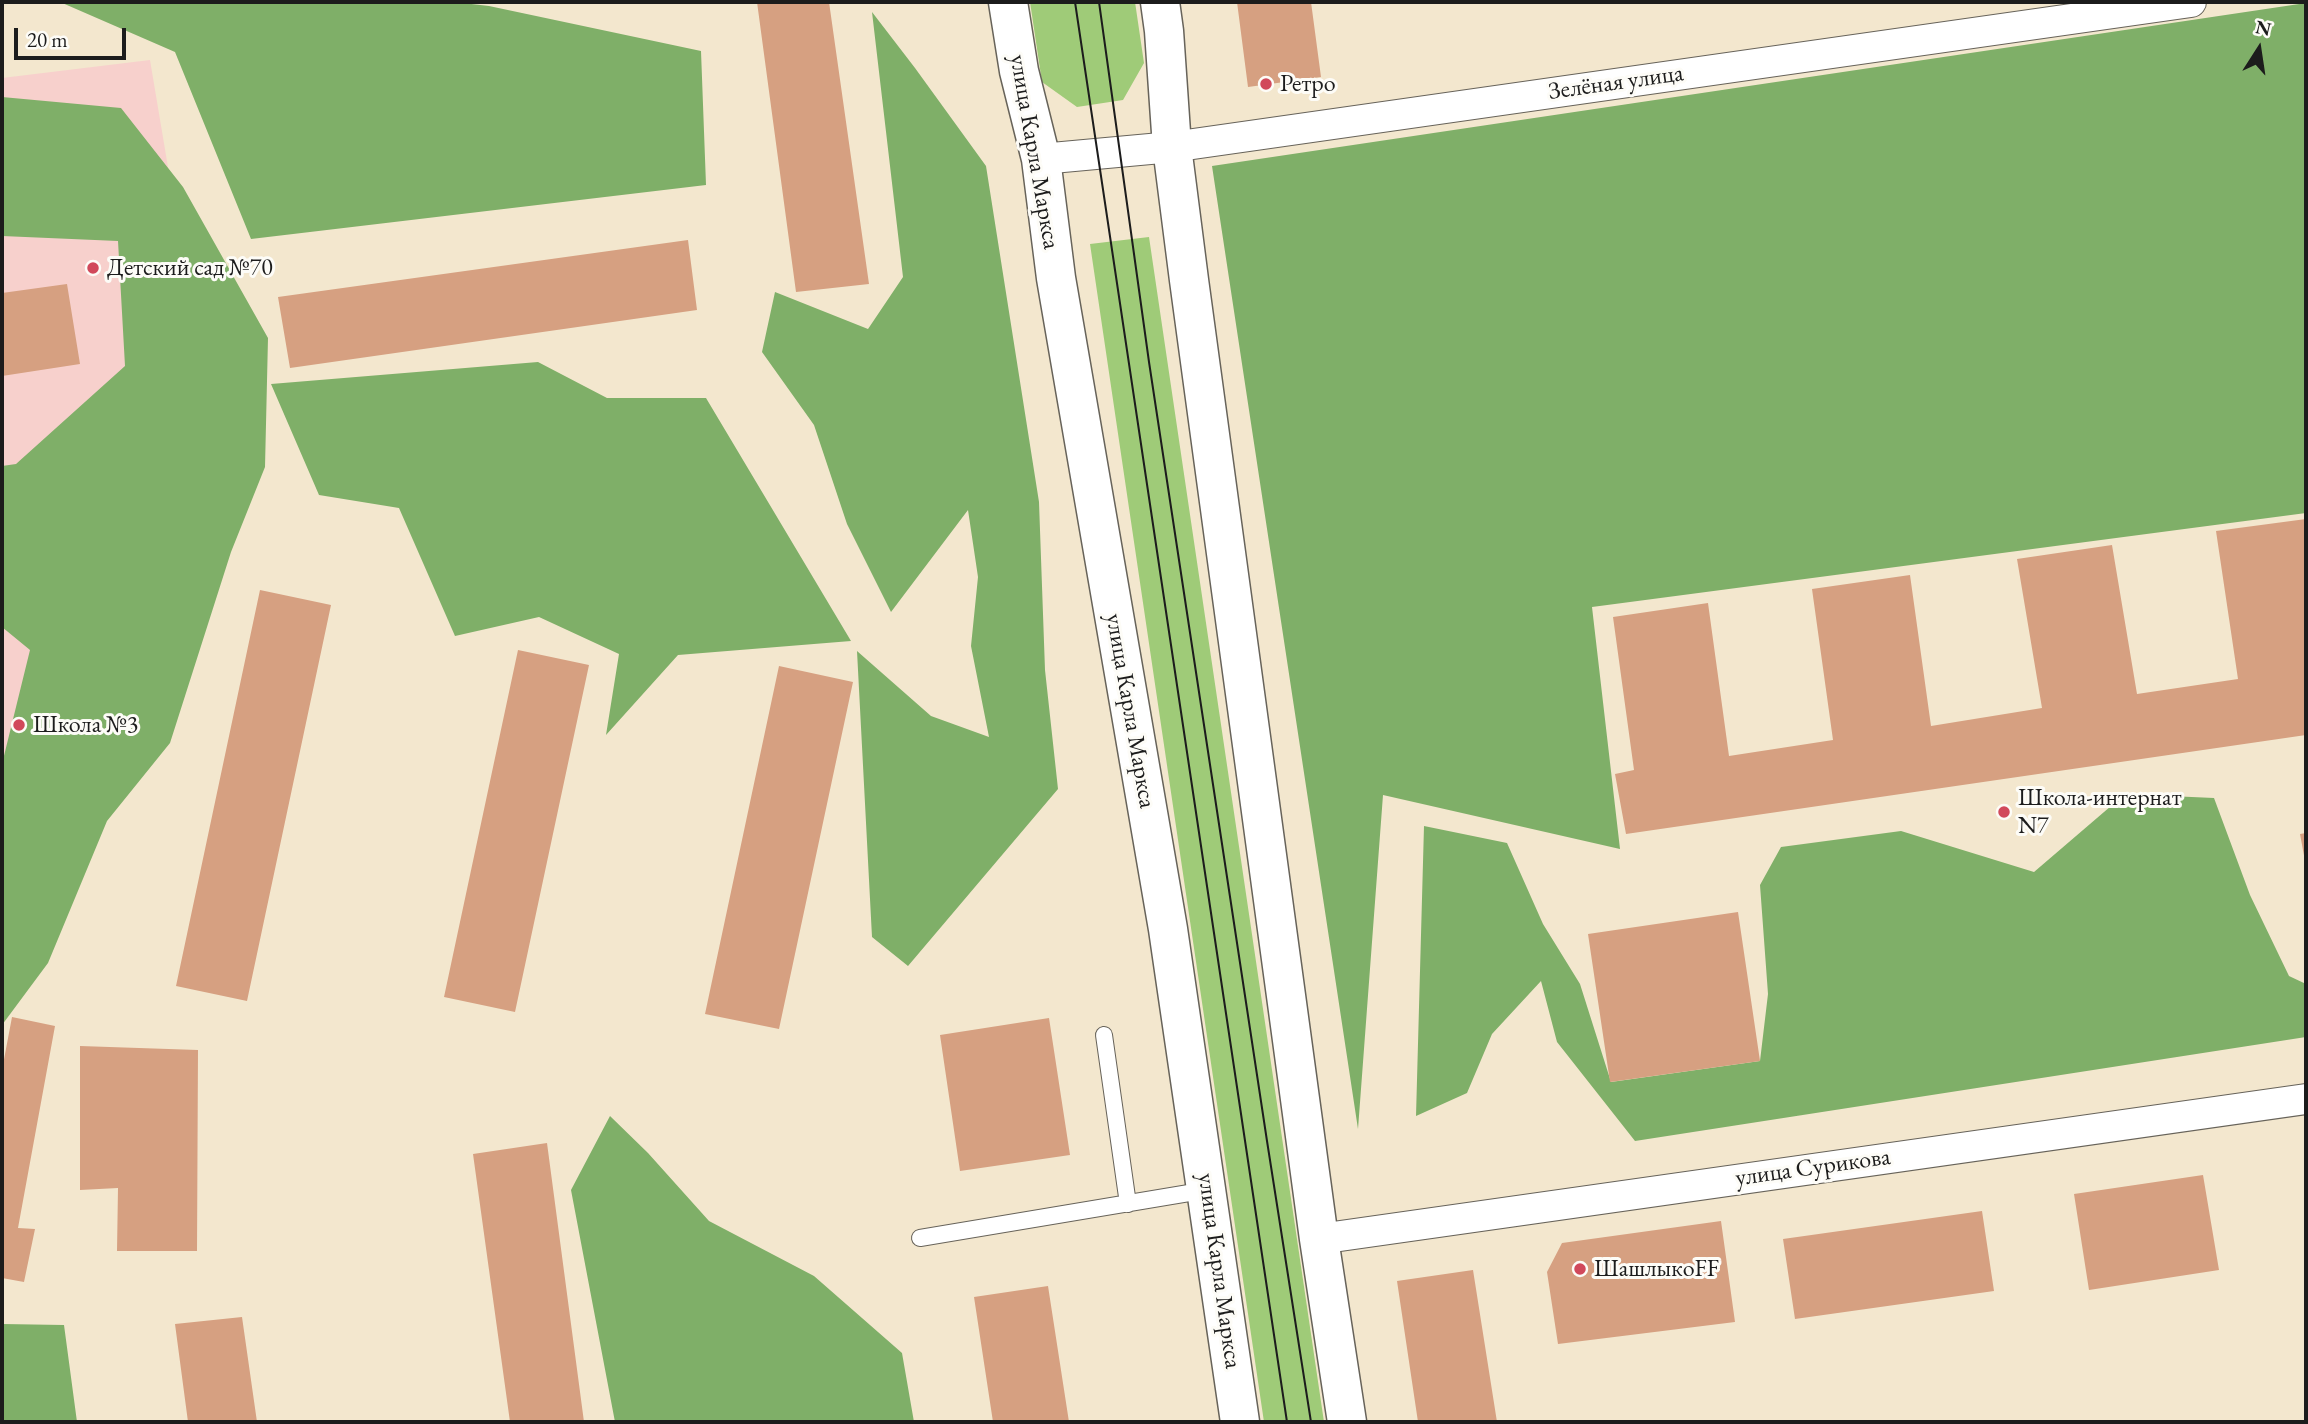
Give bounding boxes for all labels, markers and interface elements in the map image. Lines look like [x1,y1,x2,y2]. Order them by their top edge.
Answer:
scale bar [18,14,130,58]
north arrow [2224,14,2294,84]
text: N [2253,14,2274,42]
text: 20 m [27,26,68,53]
street label: улица Карла Маркса [1003,52,1065,252]
street label: Зелёная улица [1547,59,1685,107]
place label: Ретро [1280,70,1336,98]
marker: Ретро [1258,76,1274,92]
place label: Детский сад №70 [107,254,273,282]
marker: Детский сад №70 [85,260,101,276]
street label: улица Карла Маркса [1099,611,1161,811]
place label: Школа №3 [33,711,138,739]
marker: Школа №3 [11,717,27,733]
place label: Школа-интернат N7 [2018,784,2182,840]
marker: Школа-интернат N7 [1996,804,2012,820]
street label: улица Сурикова [1734,1143,1892,1193]
street label: улица Карла Маркса [1191,1171,1247,1371]
place label: ШашлыкoFF [1594,1255,1719,1283]
marker: ШашлыкoFF [1572,1261,1588,1277]

